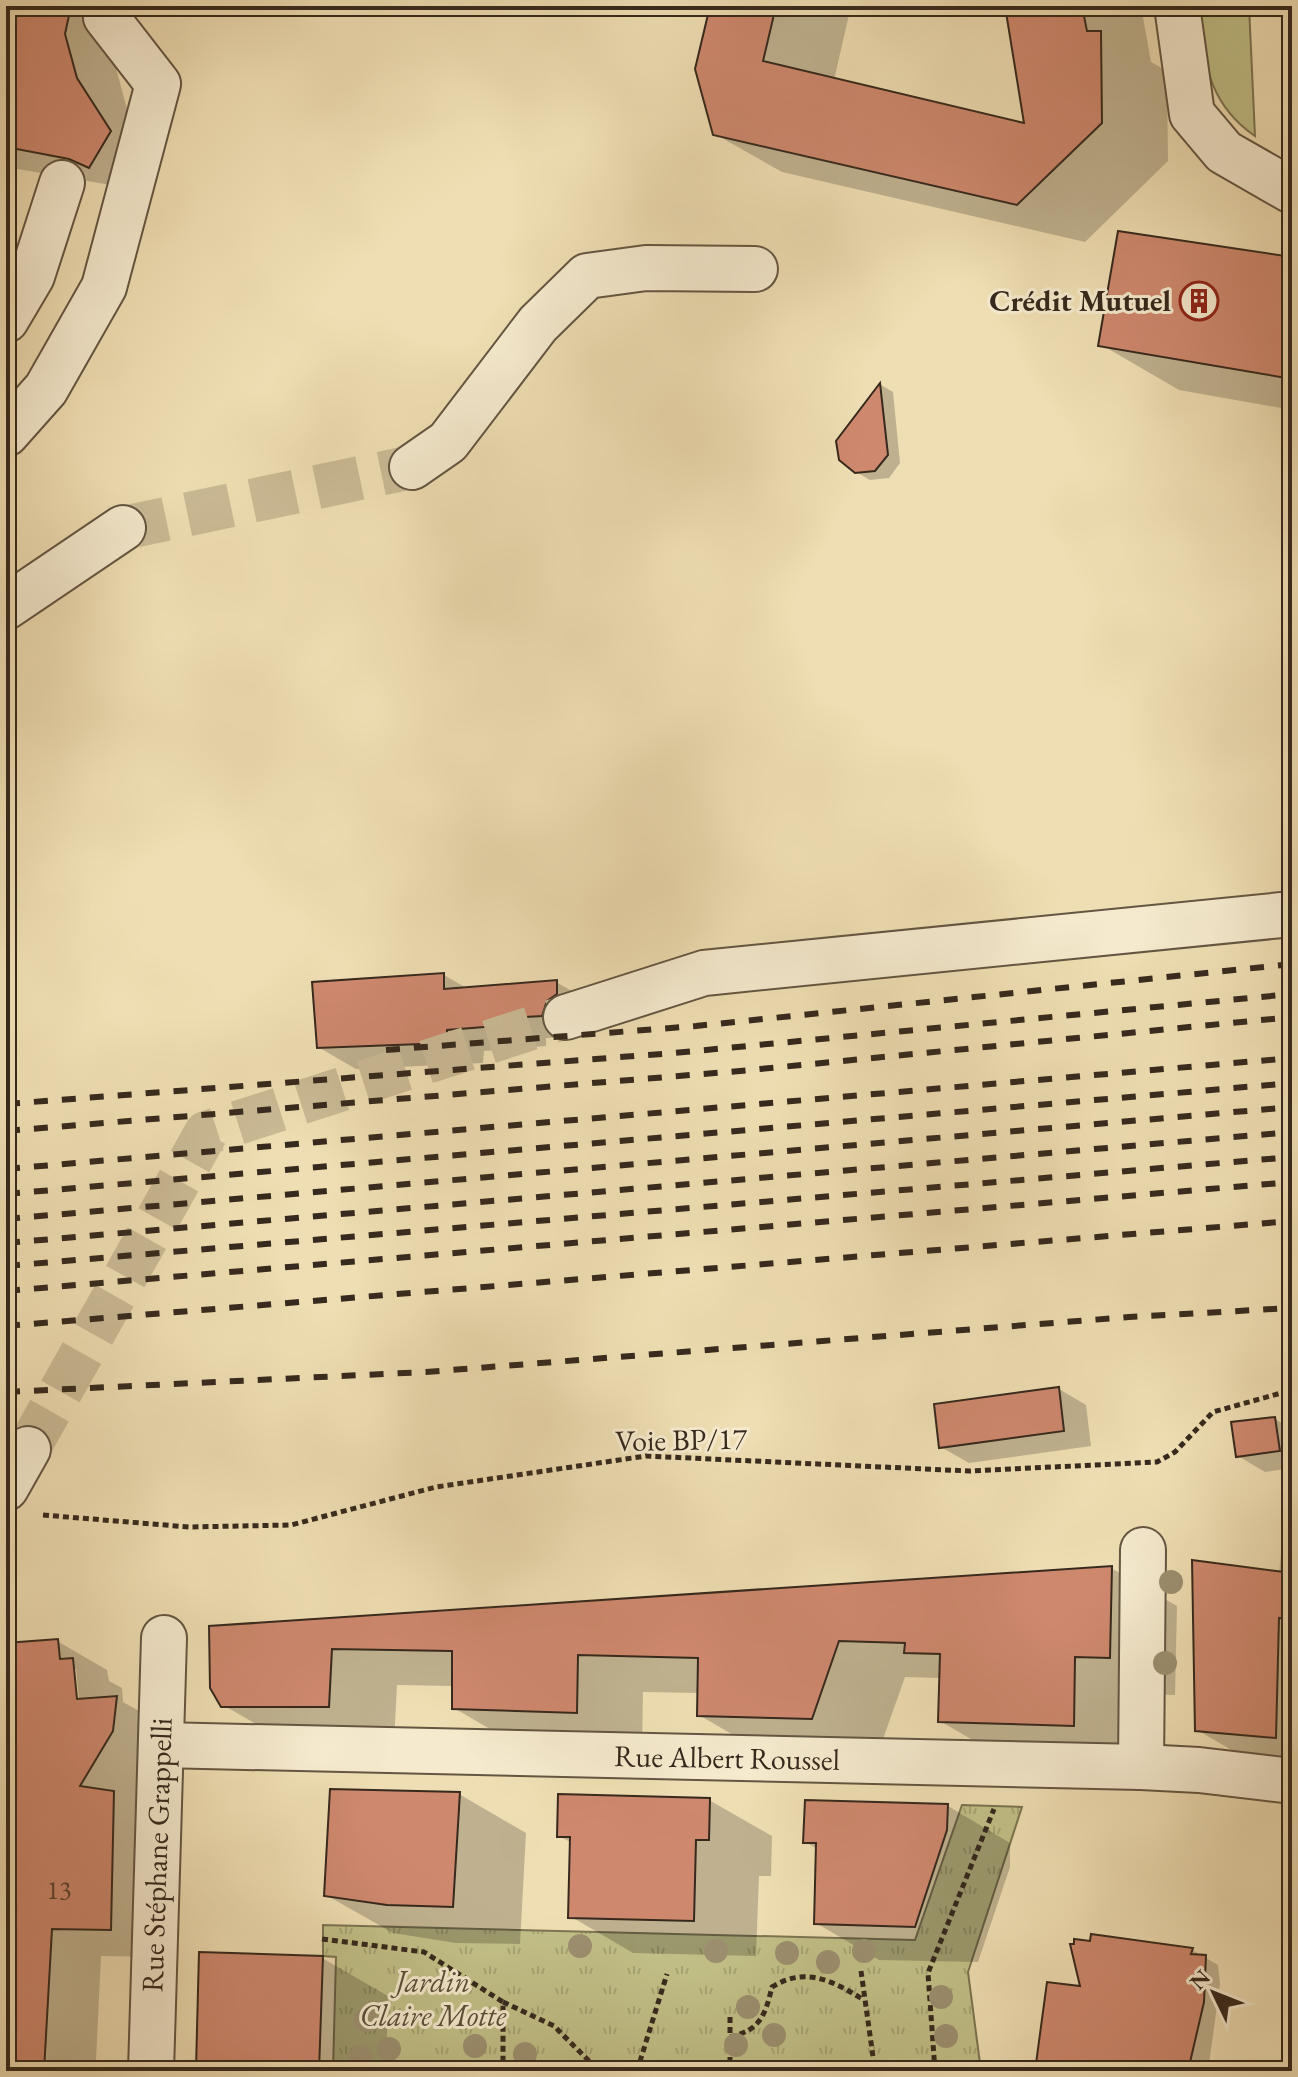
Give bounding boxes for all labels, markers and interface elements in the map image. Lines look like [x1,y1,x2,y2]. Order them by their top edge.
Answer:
building icon: Crédit Mutuel [1178,280,1220,322]
place label: Crédit Mutuel [989,281,1171,320]
street label: Voie BP/17 [615,1419,748,1460]
street label: Rue Stéphane Grappelli [132,1717,181,1993]
street label: Rue Albert Roussel [614,1736,840,1779]
house number: 13 [47,1873,71,1907]
north arrow [1174,1953,1254,2033]
park label: Jardin Claire Motte [360,1962,507,2035]
text: N [1183,1963,1217,1996]

